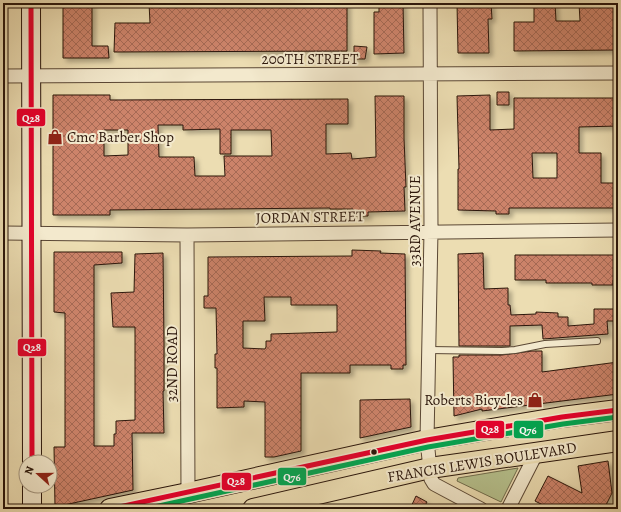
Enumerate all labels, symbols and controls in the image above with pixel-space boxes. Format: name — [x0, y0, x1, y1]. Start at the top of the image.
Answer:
street label: 200TH STREET — [262, 49, 359, 69]
line badge: Q28 — [16, 108, 46, 127]
text: Q28 — [22, 111, 40, 126]
place label: Cmc Barber Shop — [67, 127, 174, 147]
shop icon: Cmc Barber Shop — [46, 128, 64, 146]
street label: 33RD AVENUE — [405, 175, 425, 267]
street label: JORDAN STREET — [256, 206, 365, 228]
street label: 32ND ROAD — [162, 326, 182, 402]
line badge: Q28 — [17, 338, 47, 357]
text: Q28 — [23, 340, 41, 355]
place label: Roberts Bicycles — [424, 390, 523, 410]
shop icon: Roberts Bicycles — [526, 391, 544, 409]
line badge: Q28 — [475, 420, 505, 439]
line badge: Q76 — [513, 420, 544, 439]
text: Q28 — [481, 422, 499, 437]
text: Q76 — [519, 423, 537, 438]
street label: FRANCIS LEWIS BOULEVARD — [386, 437, 578, 487]
unlabelled marker — [369, 447, 379, 457]
north arrow — [18, 454, 58, 494]
text: N — [21, 464, 38, 477]
line badge: Q76 — [277, 467, 307, 486]
text: Q76 — [283, 470, 301, 485]
line badge: Q28 — [221, 472, 252, 491]
text: Q28 — [227, 474, 245, 489]

